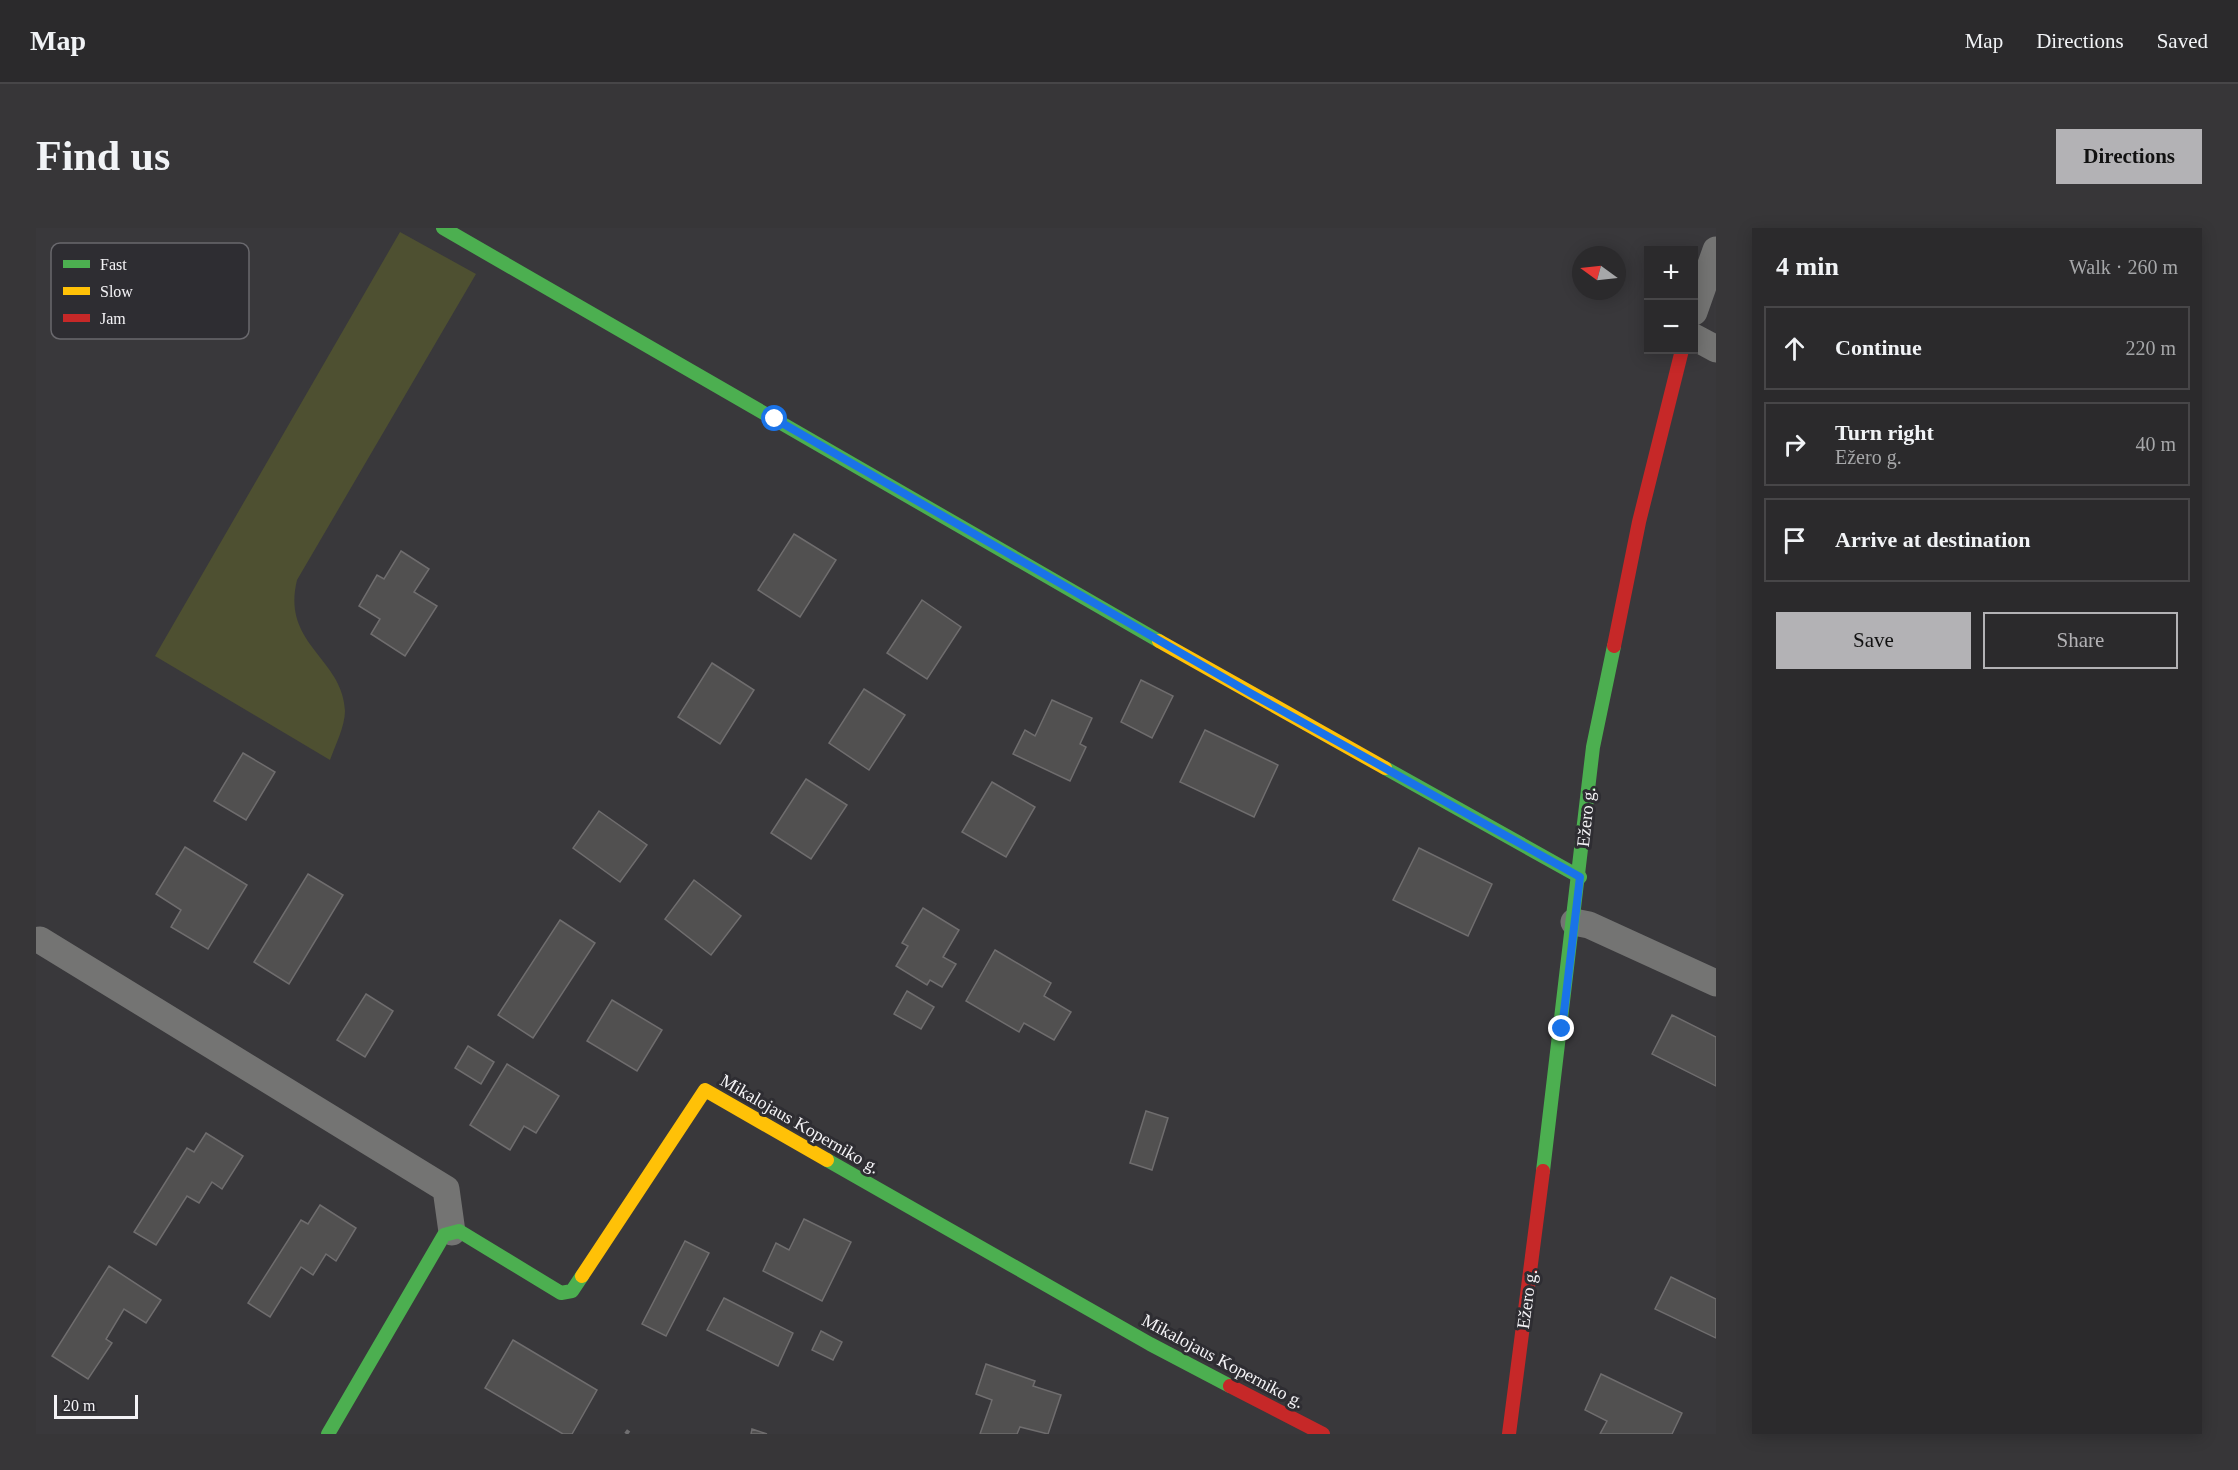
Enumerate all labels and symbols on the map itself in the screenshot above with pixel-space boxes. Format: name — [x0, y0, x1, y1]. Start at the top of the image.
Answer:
legend — [51, 243, 249, 339]
north arrow — [1572, 246, 1626, 300]
text: Fast — [100, 256, 127, 273]
text: Slow — [100, 283, 133, 300]
text: Jam — [100, 310, 126, 327]
route start — [761, 405, 787, 431]
street label: Ežero g. — [1573, 786, 1599, 848]
route end — [1548, 1015, 1574, 1041]
street label: Mikalojaus Koperniko g. — [717, 1070, 883, 1178]
street label: Ežero g. — [1513, 1268, 1541, 1330]
street label: Mikalojaus Koperniko g. — [1139, 1310, 1307, 1412]
scale bar — [54, 1392, 138, 1420]

